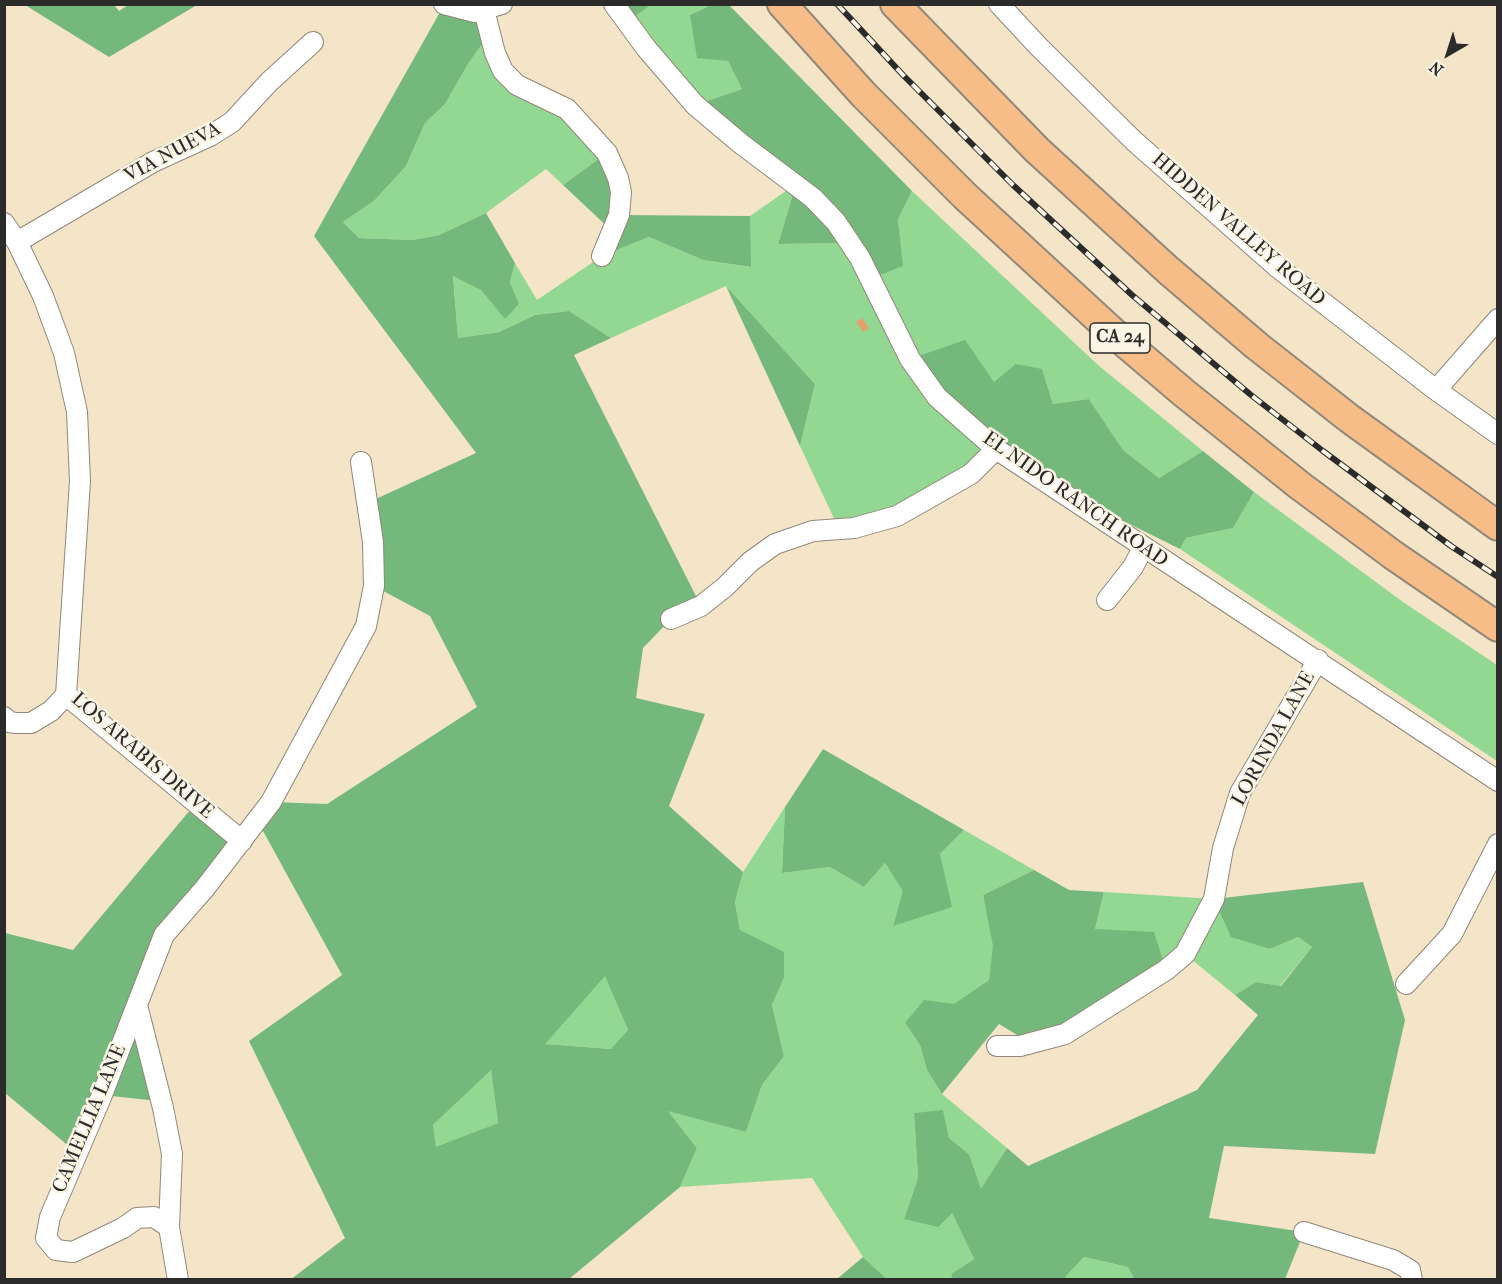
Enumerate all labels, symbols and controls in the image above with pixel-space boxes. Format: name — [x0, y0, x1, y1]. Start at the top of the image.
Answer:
north arrow — [1418, 24, 1478, 84]
text: N — [1426, 57, 1447, 80]
street label: VIA NUEVA — [121, 118, 225, 188]
street label: HIDDEN VALLEY ROAD — [1146, 148, 1330, 312]
road number: CA 24 — [1090, 323, 1150, 353]
street label: EL NIDO RANCH ROAD — [978, 427, 1172, 573]
street label: LORINDA LANE — [1227, 668, 1321, 810]
street label: LOS ARABIS DRIVE — [66, 688, 218, 824]
street label: CAMELLIA LANE — [48, 1041, 132, 1197]

